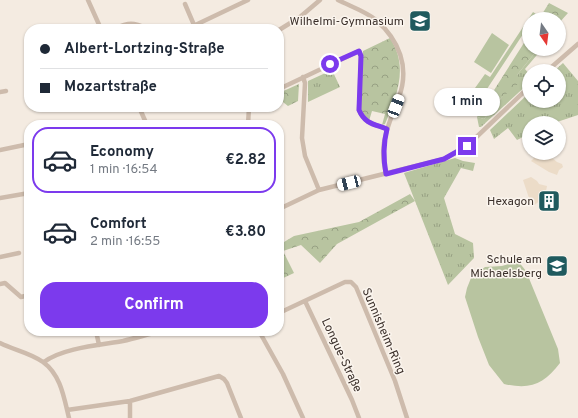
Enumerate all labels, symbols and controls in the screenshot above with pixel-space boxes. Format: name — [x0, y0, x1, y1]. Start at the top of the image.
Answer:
school or university icon: Wilhelmi-Gymnasium — [407, 8, 433, 34]
north arrow — [522, 12, 566, 56]
map controls — [522, 12, 566, 160]
place label: Wilhelmi-Gymnasium — [290, 14, 404, 30]
text: Albert-Lortzing-Straße — [64, 40, 225, 59]
route start — [321, 55, 339, 73]
button: locate — [522, 64, 566, 108]
text: Mozartstraße — [64, 78, 157, 97]
callout: 1 min — [434, 88, 500, 116]
car — [386, 93, 406, 119]
text: 1 min — [451, 94, 483, 110]
button: layers — [522, 116, 566, 160]
route end — [458, 137, 476, 155]
icon: car — [42, 142, 78, 178]
text: Economy — [90, 143, 154, 162]
text: €2.82 — [225, 151, 266, 170]
text: 1 min · 16:54 — [90, 162, 158, 178]
car — [336, 174, 362, 192]
building icon: Hexagon — [536, 188, 562, 214]
place label: Hexagon — [487, 194, 534, 210]
icon: car — [42, 214, 78, 250]
text: Comfort — [90, 215, 147, 234]
text: €3.80 — [225, 223, 266, 242]
text: 2 min · 16:55 — [90, 234, 160, 250]
place label: Schule am Michaelsberg — [470, 252, 542, 282]
school or university icon: Schule am Michaelsberg — [544, 253, 570, 279]
button: Confirm — [40, 282, 268, 328]
street label: Sunnisheim-Ring — [358, 286, 408, 377]
street label: Longue-Straße — [317, 316, 365, 395]

